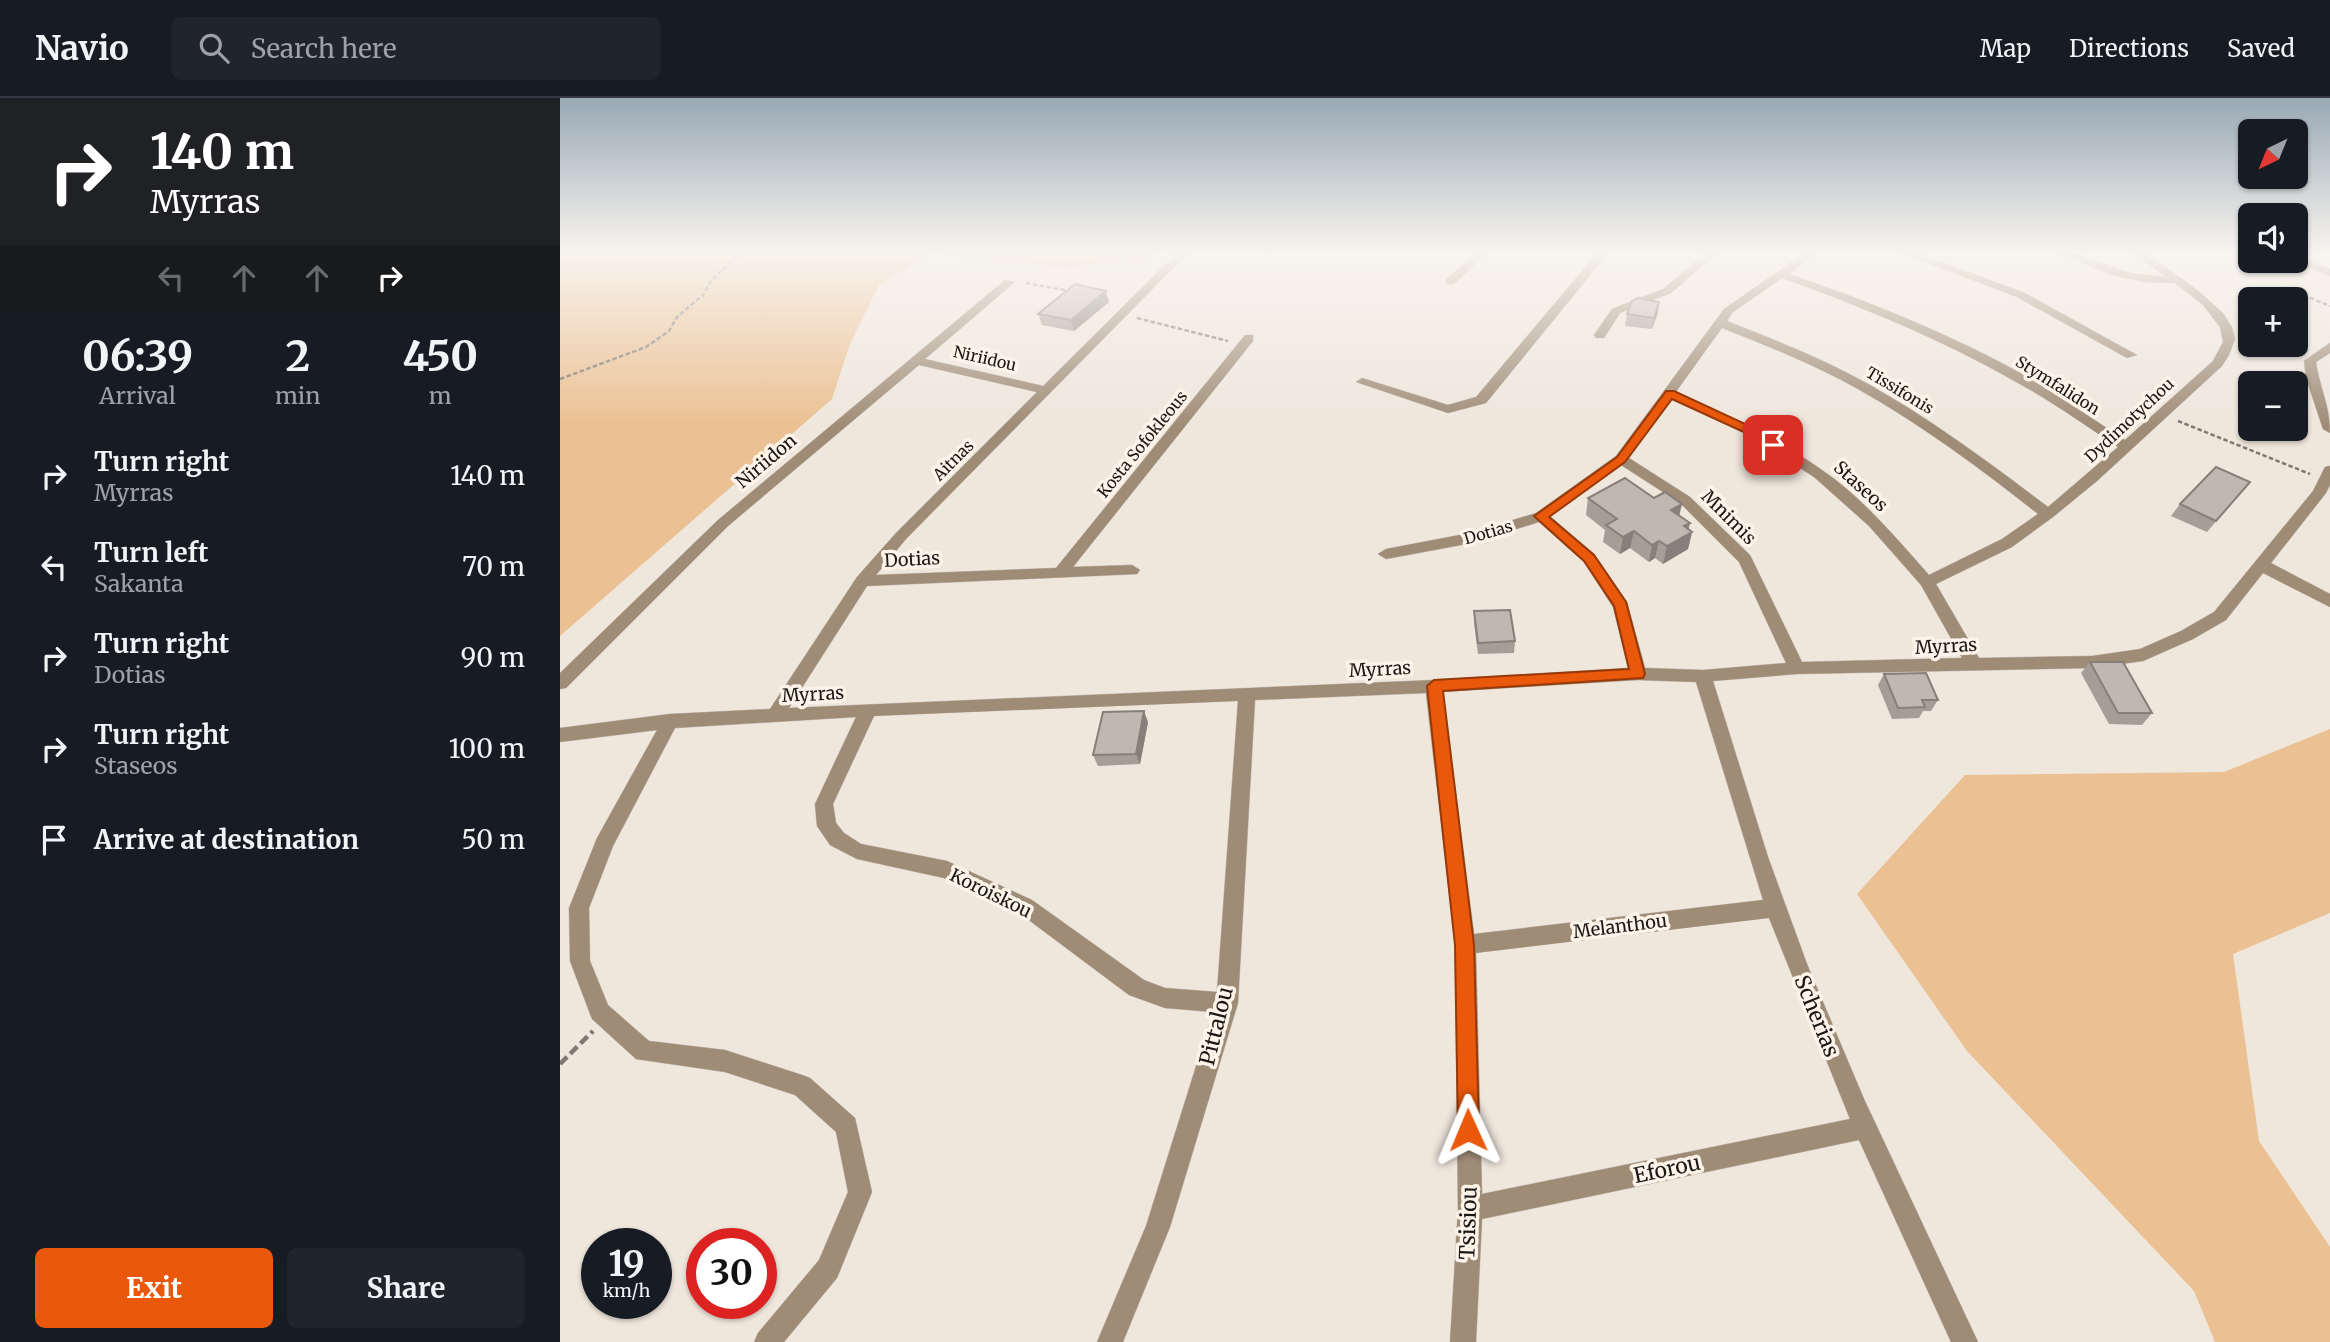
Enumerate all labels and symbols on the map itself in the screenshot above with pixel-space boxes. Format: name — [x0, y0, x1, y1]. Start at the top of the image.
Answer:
north arrow — [2238, 119, 2308, 189]
street label: Niriidou — [952, 341, 1018, 375]
street label: Stymfalidon — [2012, 351, 2104, 419]
street label: Tissifonis — [1862, 362, 1938, 418]
street label: Dydimotychou — [2080, 374, 2178, 466]
street label: Kosta Sofokleous — [1093, 386, 1191, 502]
pin — [1743, 415, 1803, 475]
street label: Niriidon — [731, 429, 801, 493]
street label: Aitnas — [928, 435, 978, 485]
street label: Staseos — [1829, 456, 1893, 517]
street label: Mnimis — [1697, 485, 1761, 549]
street label: Dotias — [1461, 515, 1515, 548]
street label: Dotias — [883, 546, 941, 572]
street label: Myrras — [1914, 633, 1978, 659]
street label: Myrras — [1348, 656, 1412, 682]
street label: Myrras — [781, 681, 845, 707]
street label: Koroiskou — [946, 863, 1036, 923]
street label: Melanthou — [1572, 909, 1668, 943]
street label: Scherias — [1788, 971, 1846, 1061]
street label: Pittalou — [1193, 984, 1239, 1068]
position arrow — [1431, 1093, 1505, 1167]
street label: Eforou — [1631, 1149, 1703, 1189]
street label: Tsisiou — [1453, 1186, 1483, 1260]
speed limit sign: 30 — [686, 1228, 777, 1319]

